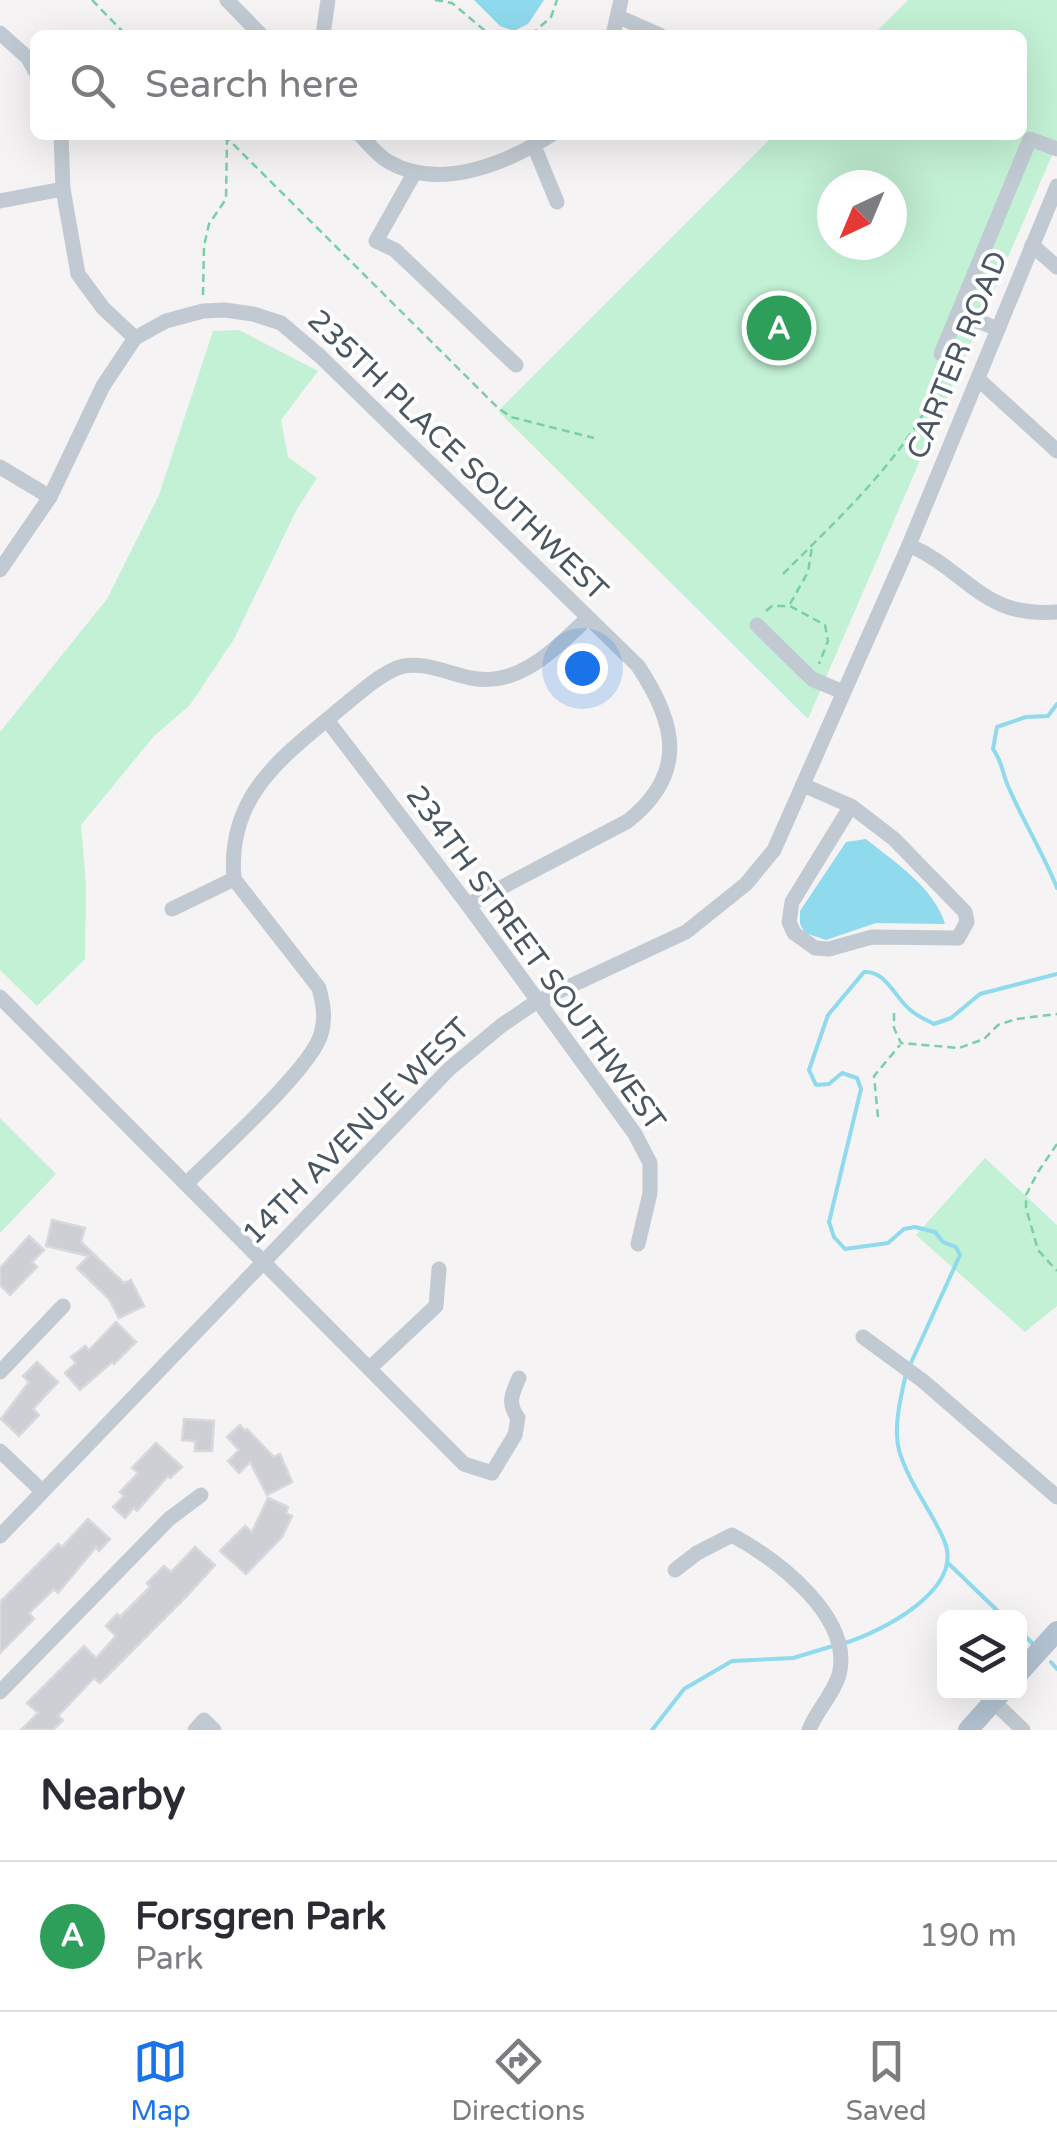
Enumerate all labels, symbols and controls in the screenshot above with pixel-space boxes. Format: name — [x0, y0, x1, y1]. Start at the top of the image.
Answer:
search box — [30, 30, 1027, 140]
icon: search — [65, 58, 120, 113]
text: Search here — [145, 62, 359, 108]
north arrow — [817, 170, 907, 260]
street label: CARTER ROAD — [899, 246, 1016, 465]
pin: A — [746, 290, 812, 366]
street label: 235TH PLACE SOUTHWEST — [300, 302, 616, 609]
your location — [557, 643, 608, 694]
street label: 234TH STREET SOUTHWEST — [398, 778, 673, 1138]
street label: 14TH AVENUE WEST — [235, 1010, 478, 1253]
map controls — [937, 1610, 1027, 1700]
button: layers — [937, 1610, 1027, 1700]
text: Nearby — [40, 1770, 185, 1821]
text: Forsgren Park — [135, 1894, 386, 1940]
text: A — [61, 1917, 84, 1955]
text: 190 m — [919, 1917, 1017, 1955]
text: Park — [135, 1940, 203, 1978]
tab: Map — [130, 2034, 191, 2128]
tab: Directions — [451, 2034, 585, 2128]
tab: Saved — [846, 2034, 927, 2128]

